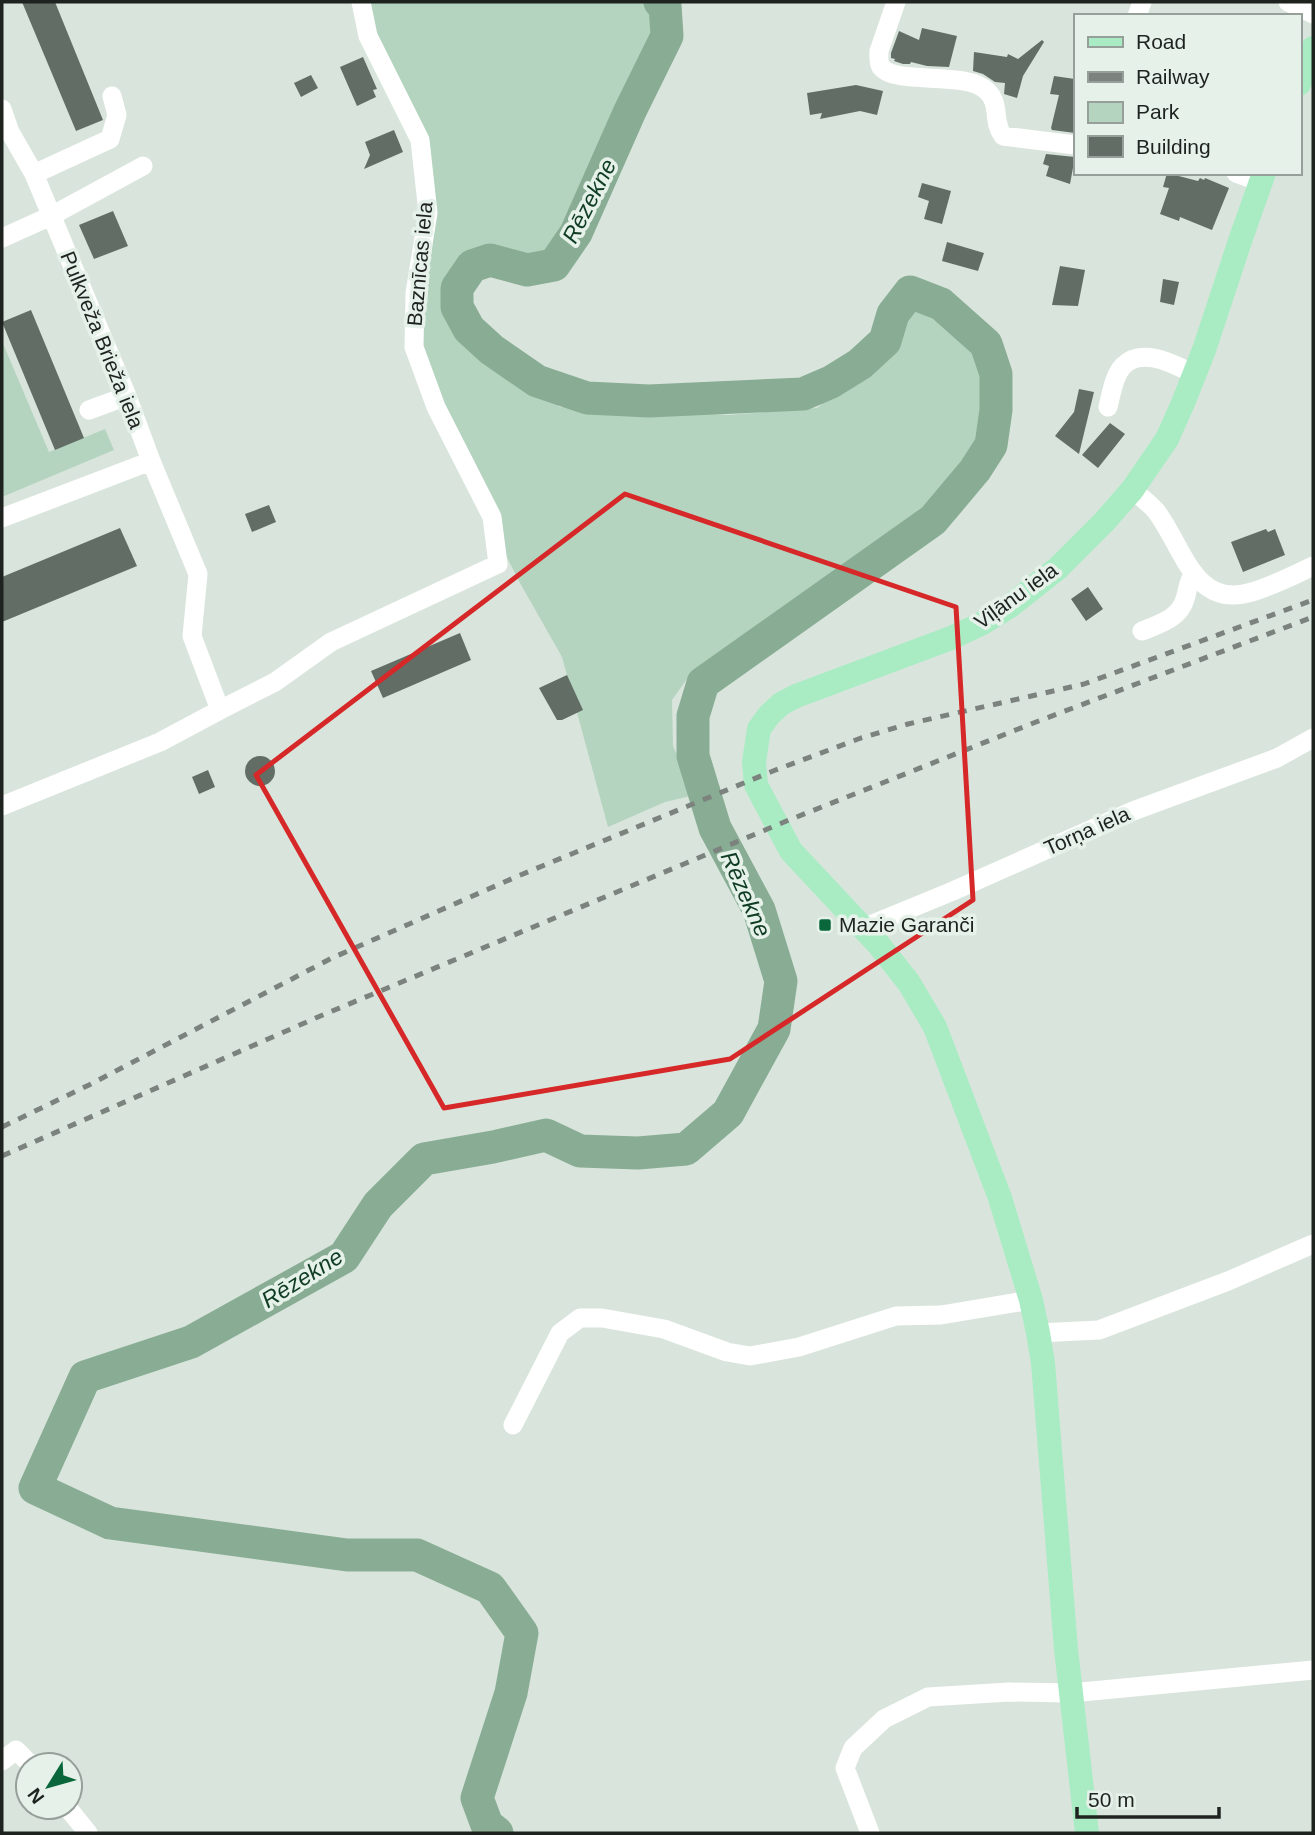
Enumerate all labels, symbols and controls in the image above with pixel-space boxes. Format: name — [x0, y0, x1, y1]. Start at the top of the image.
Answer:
legend — [1074, 14, 1301, 175]
text: Road — [1136, 30, 1186, 53]
text: Railway — [1136, 65, 1210, 88]
text: Park — [1136, 100, 1180, 123]
text: Building — [1136, 135, 1211, 158]
water label: Rēzekne — [557, 155, 621, 247]
street label: Baznīcas iela — [403, 200, 436, 327]
street label: Pulkveža Brieža iela — [56, 248, 149, 432]
street label: Viļānu iela — [970, 558, 1062, 633]
street label: Torņa iela — [1041, 801, 1133, 860]
water label: Rēzekne — [716, 847, 776, 941]
place label: Mazie Garanči — [839, 913, 974, 936]
marker: Mazie Garanči — [817, 917, 833, 933]
water label: Rēzekne — [257, 1243, 347, 1313]
north arrow — [14, 1751, 84, 1821]
scale bar — [1077, 1776, 1219, 1820]
text: N — [23, 1784, 48, 1808]
text: 50 m — [1088, 1788, 1135, 1811]

